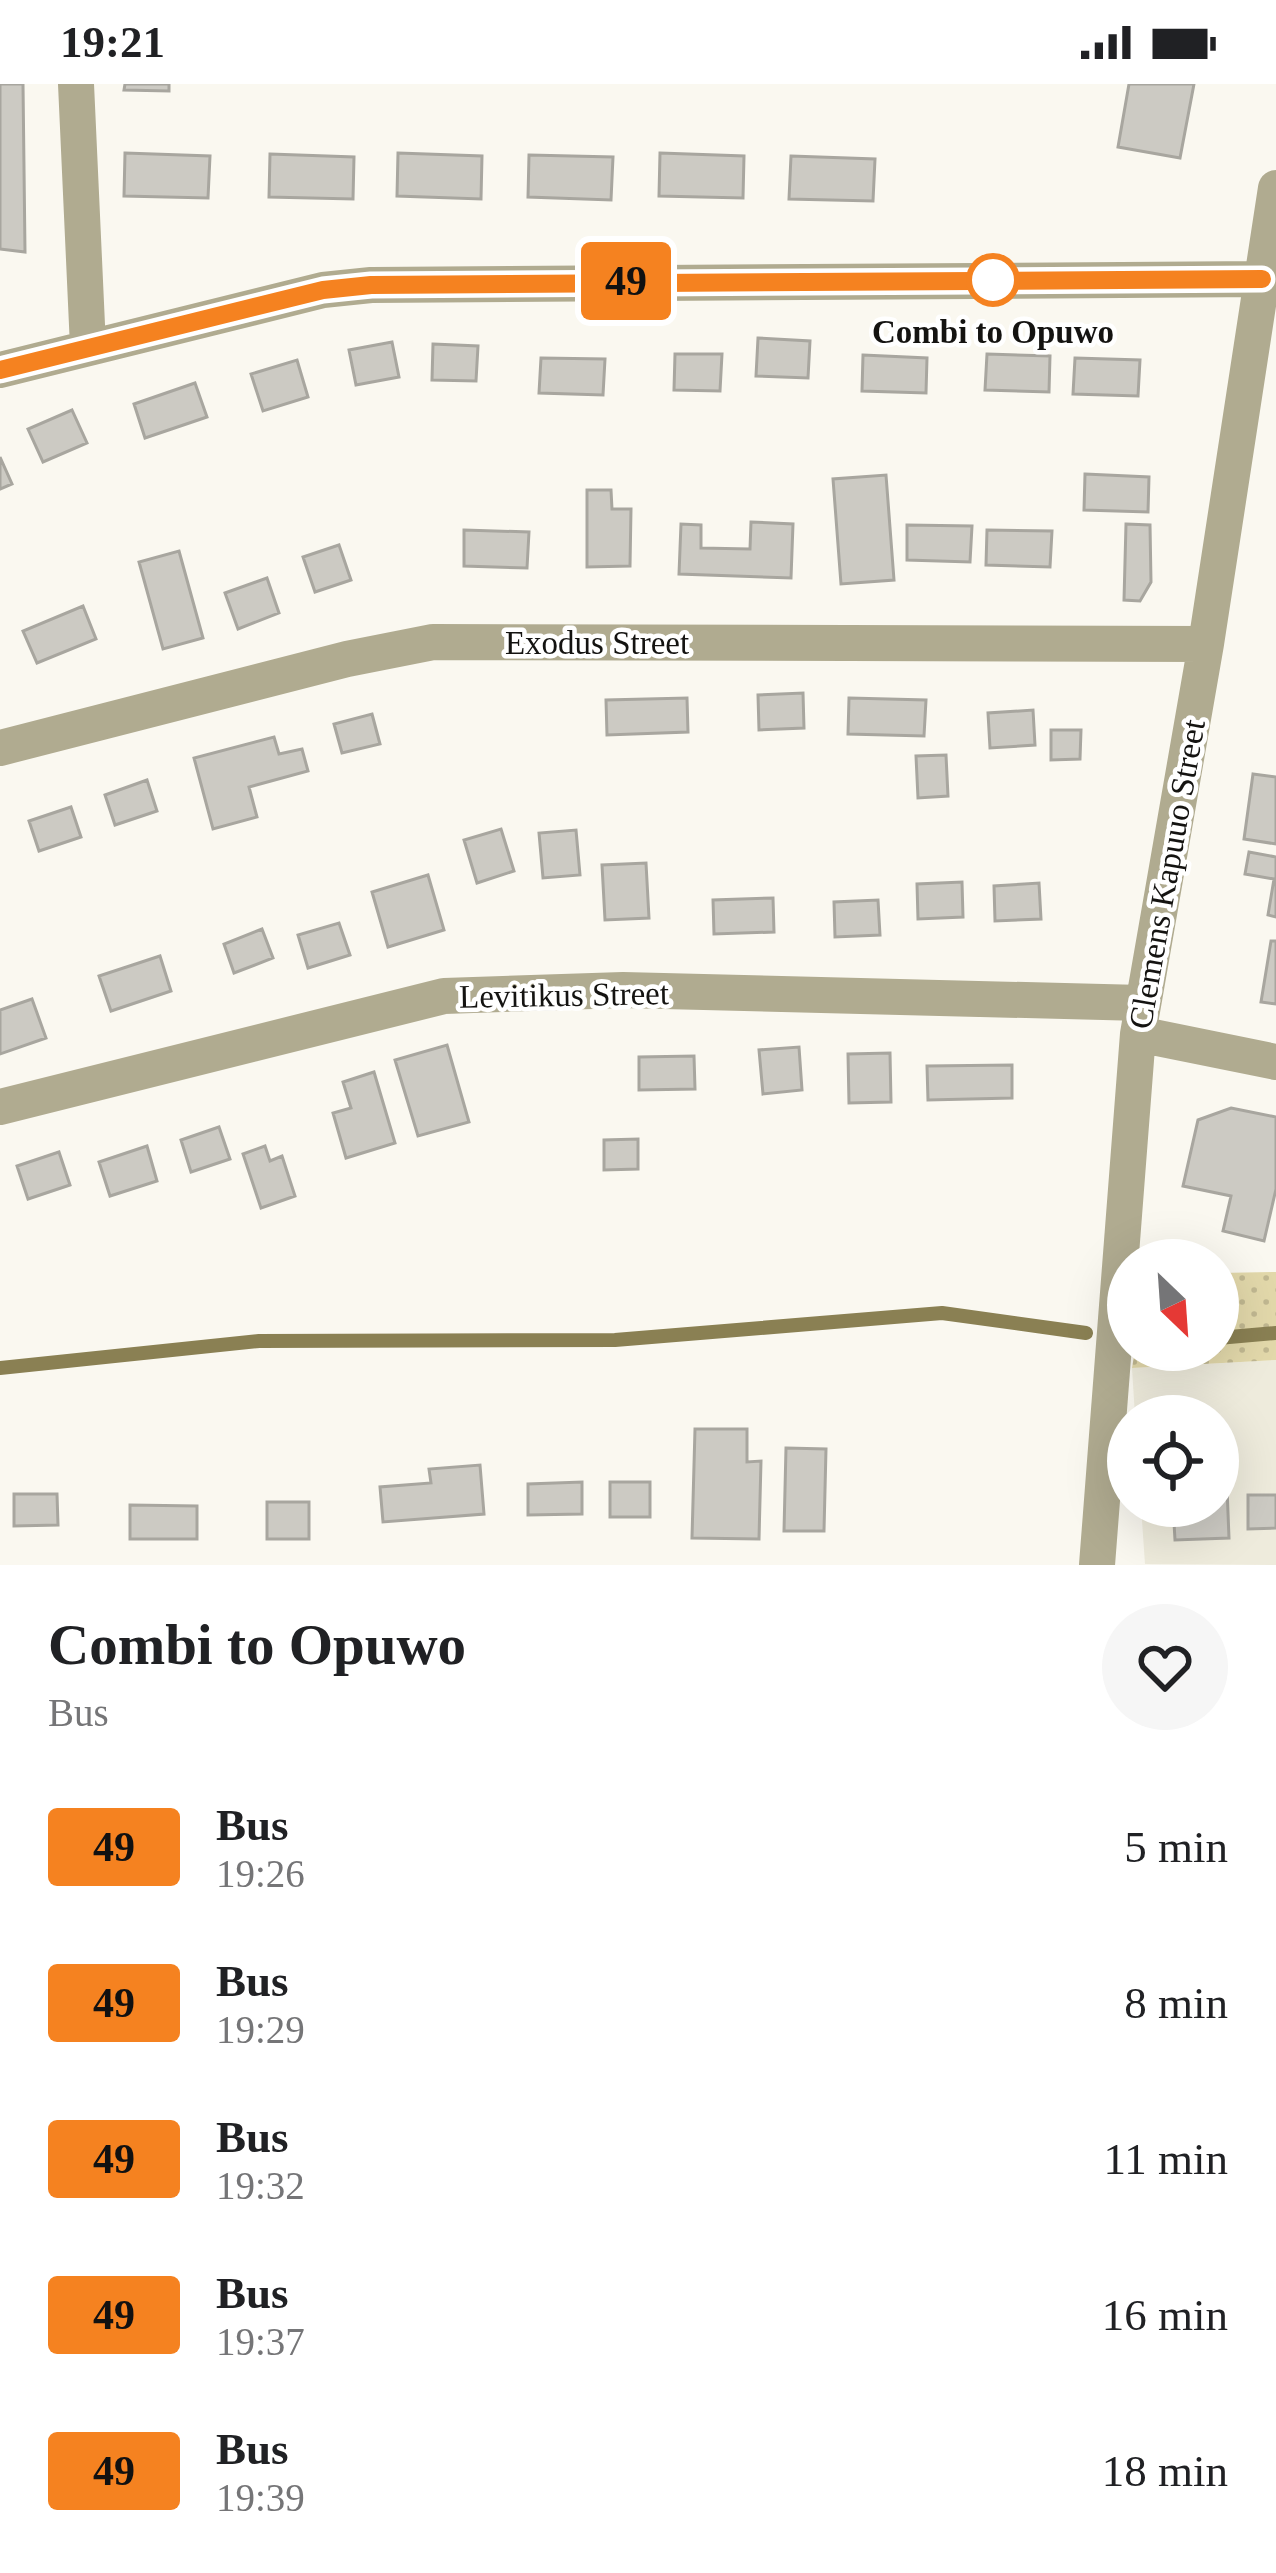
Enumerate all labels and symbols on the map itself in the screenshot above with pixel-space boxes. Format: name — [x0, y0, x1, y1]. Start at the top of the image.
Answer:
line badge: 49 — [572, 242, 680, 320]
marker: Combi to Opuwo — [968, 255, 1018, 305]
place label: Combi to Opuwo — [872, 314, 1114, 350]
street label: Exodus Street — [505, 625, 689, 661]
street label: Clemens Kapuuo Street — [1122, 717, 1212, 1032]
street label: Levitikus Street — [459, 975, 669, 1015]
north arrow — [1107, 1239, 1239, 1371]

